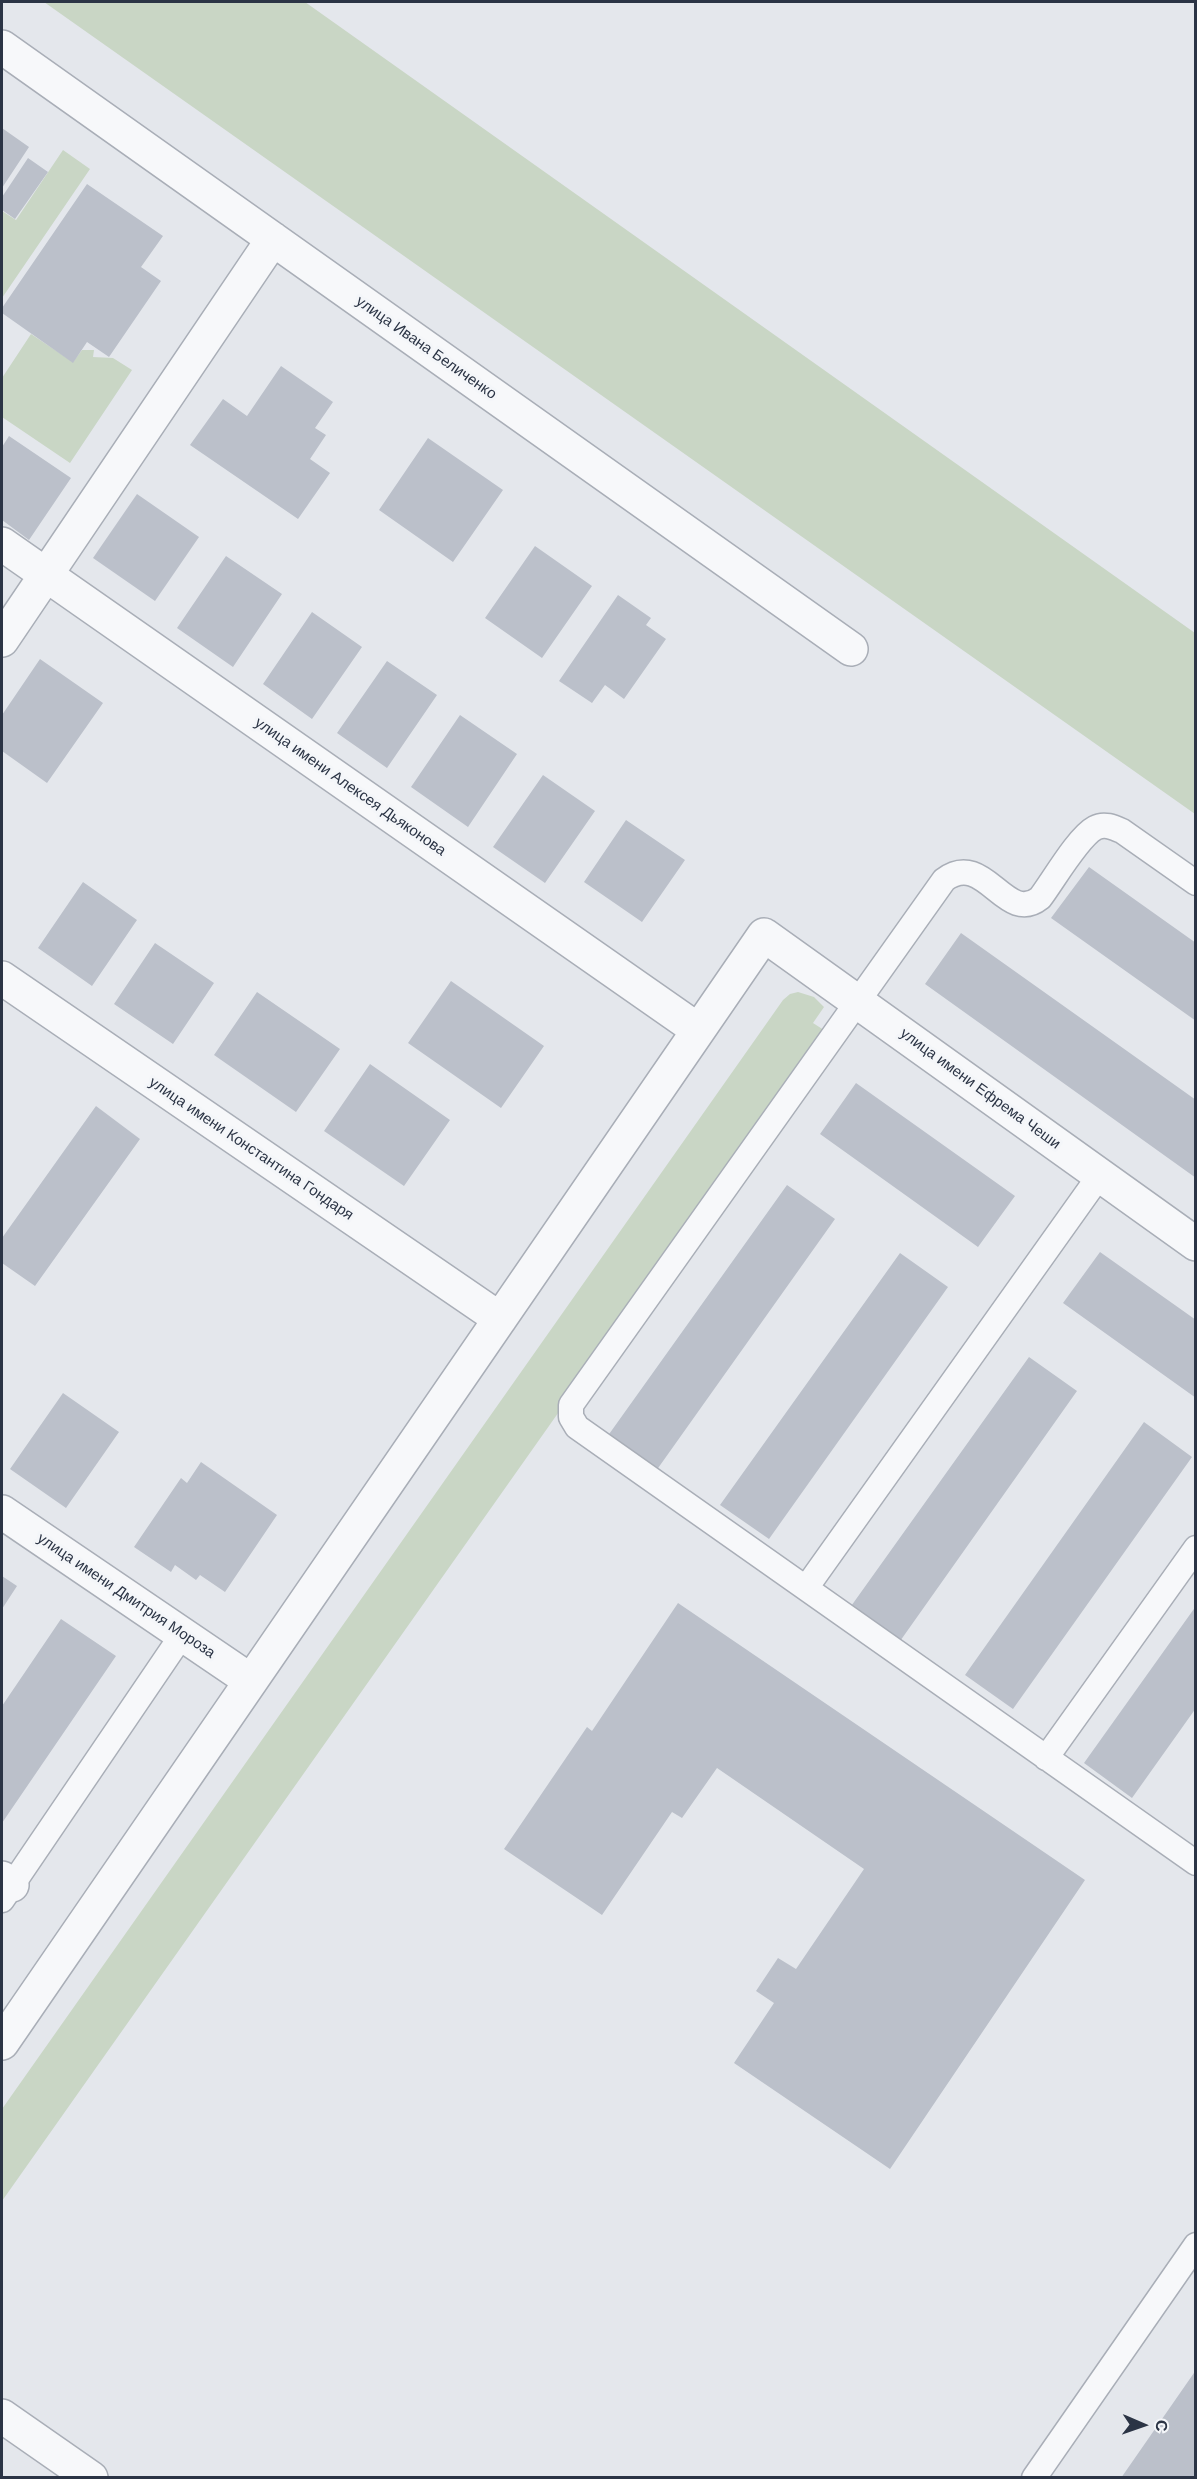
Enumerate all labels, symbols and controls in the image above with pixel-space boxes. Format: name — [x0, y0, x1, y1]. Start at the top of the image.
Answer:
street label: улица Ивана Беличенко — [352, 293, 500, 403]
street label: улица имени Алексея Дьяконова — [251, 714, 449, 860]
street label: улица имени Ефрема Чеши — [896, 1025, 1064, 1153]
street label: улица имени Константина Гондаря — [145, 1074, 357, 1224]
street label: улица имени Дмитрия Мороза — [34, 1530, 218, 1662]
north arrow — [1113, 2395, 1173, 2455]
text: С — [1153, 2420, 1170, 2432]

